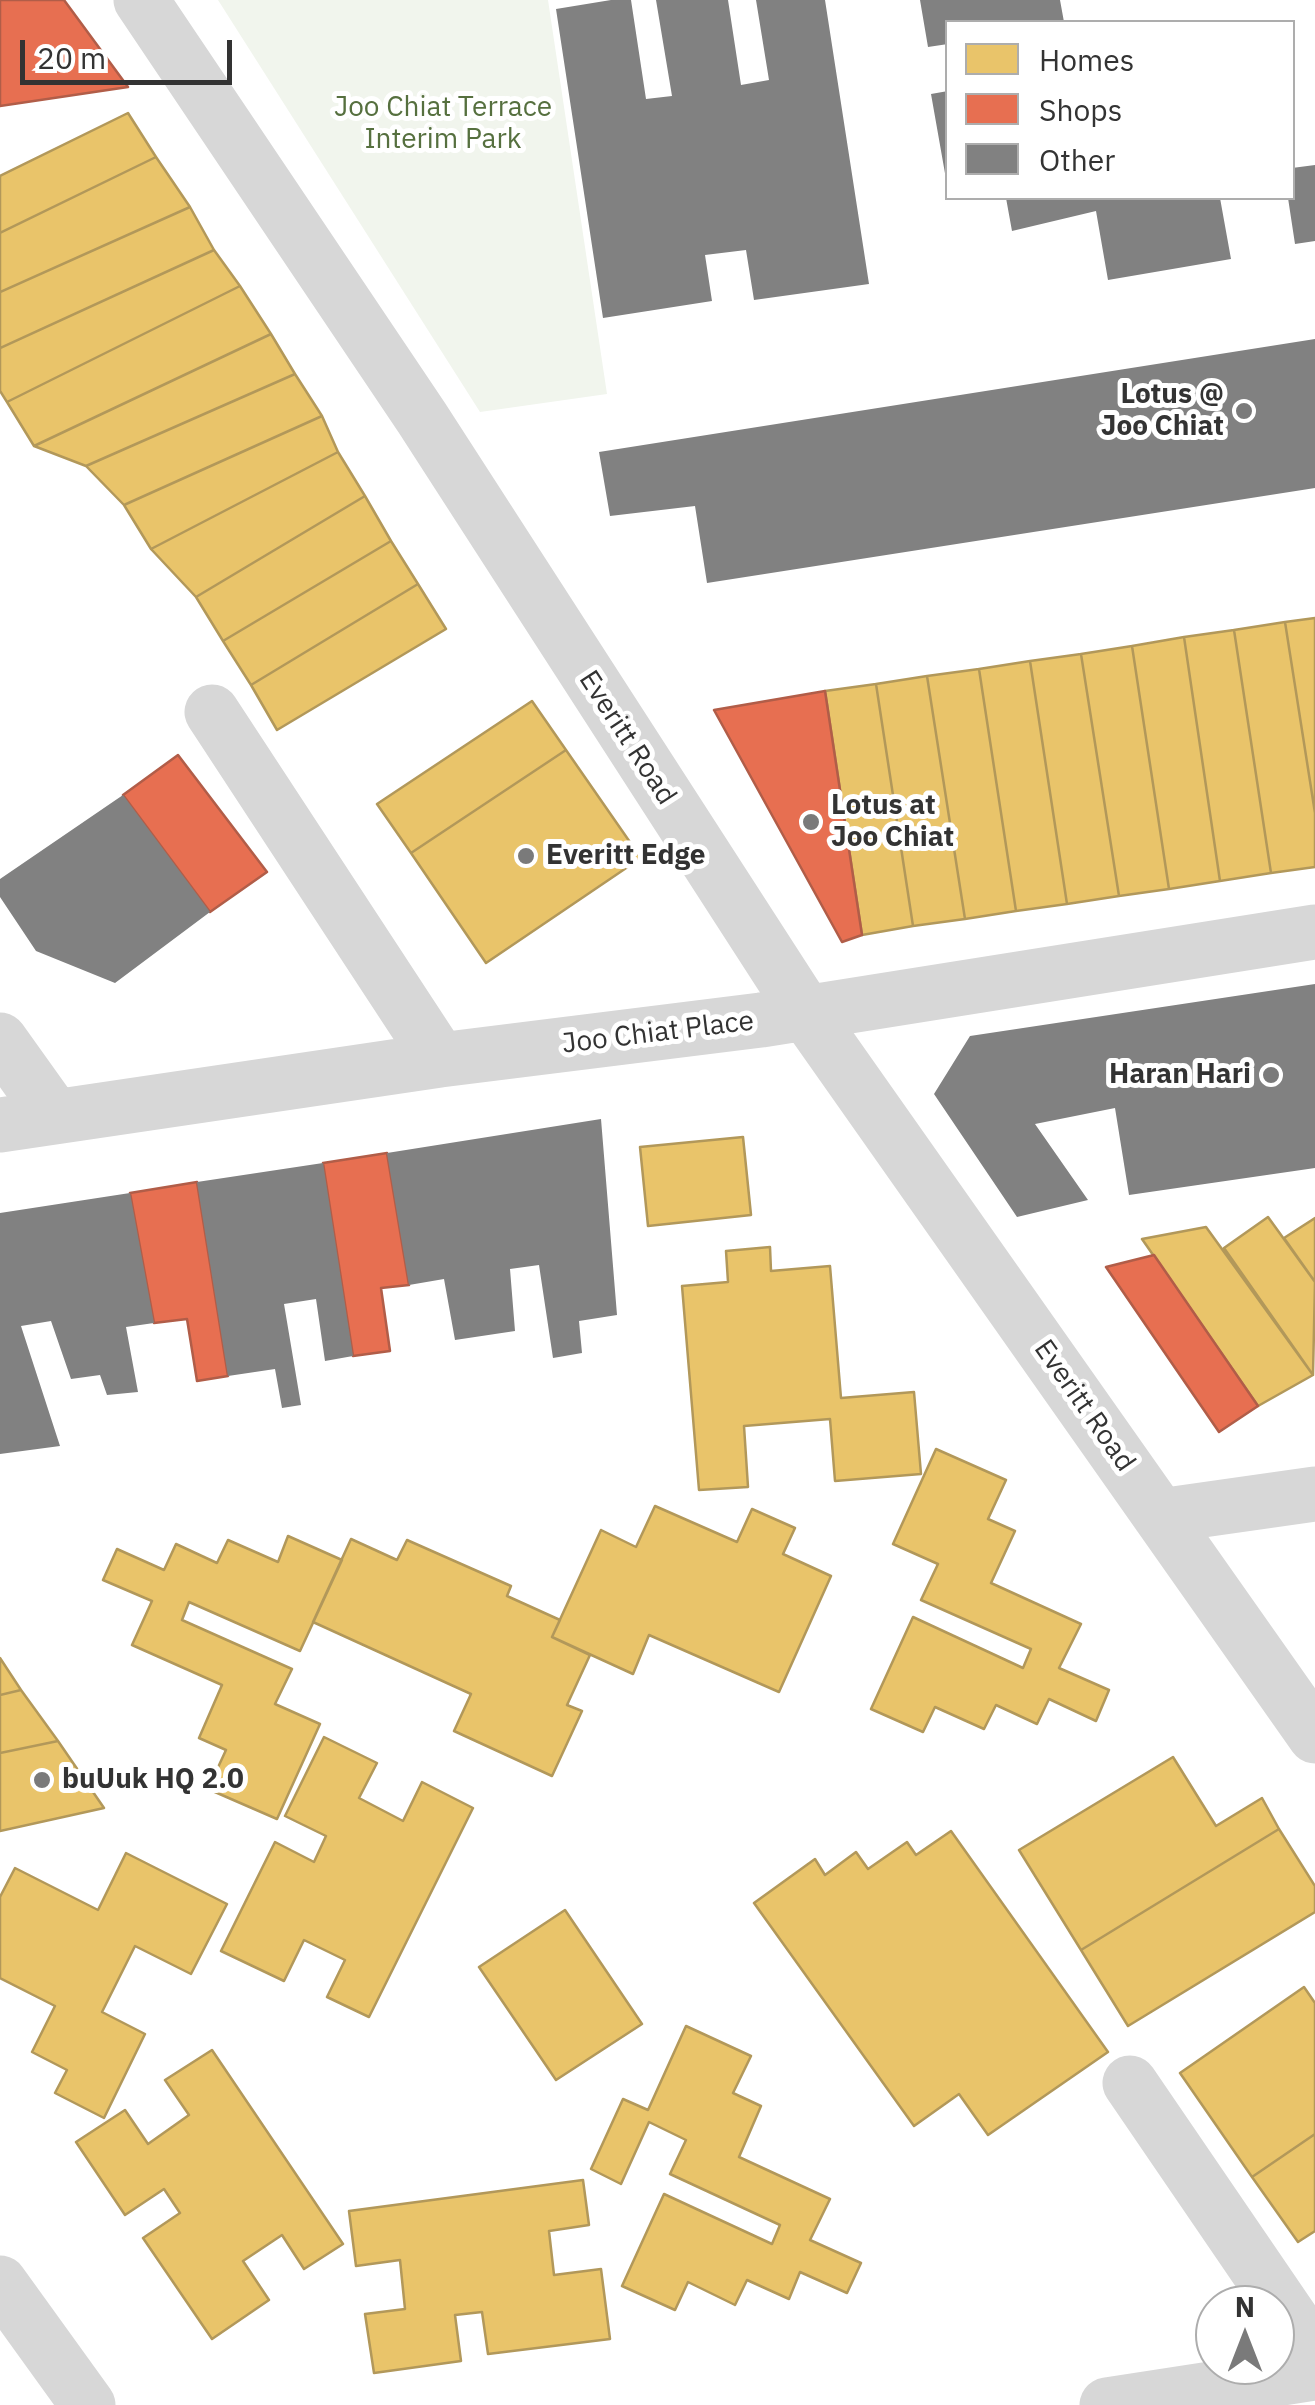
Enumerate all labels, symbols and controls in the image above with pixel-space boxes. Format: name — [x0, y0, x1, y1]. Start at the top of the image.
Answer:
scale bar — [25, 20, 238, 82]
legend — [945, 20, 1295, 200]
text: 20 m — [37, 38, 106, 77]
text: Homes — [1039, 40, 1134, 79]
text: Shops — [1039, 90, 1122, 129]
park label: Joo Chiat Terrace Interim Park — [334, 91, 552, 157]
text: Other — [1039, 140, 1115, 179]
place label: Lotus @ Joo Chiat — [1101, 378, 1224, 444]
marker: Lotus @ Joo Chiat — [1233, 400, 1255, 422]
street label: Everitt Road — [571, 665, 683, 811]
place label: Lotus at Joo Chiat — [831, 789, 954, 855]
marker: Lotus at Joo Chiat — [800, 811, 822, 833]
place label: Everitt Edge — [546, 839, 706, 873]
marker: Everitt Edge — [515, 845, 537, 867]
street label: Joo Chiat Place — [560, 1005, 756, 1061]
place label: Haran Hari — [1109, 1058, 1251, 1092]
marker: Haran Hari — [1260, 1064, 1282, 1086]
street label: Everitt Road — [1026, 1334, 1142, 1478]
place label: buUuk HQ 2.0 — [62, 1763, 244, 1797]
marker: buUuk HQ 2.0 — [31, 1769, 53, 1791]
north arrow — [1195, 2285, 1295, 2385]
text: N — [1235, 2288, 1255, 2325]

